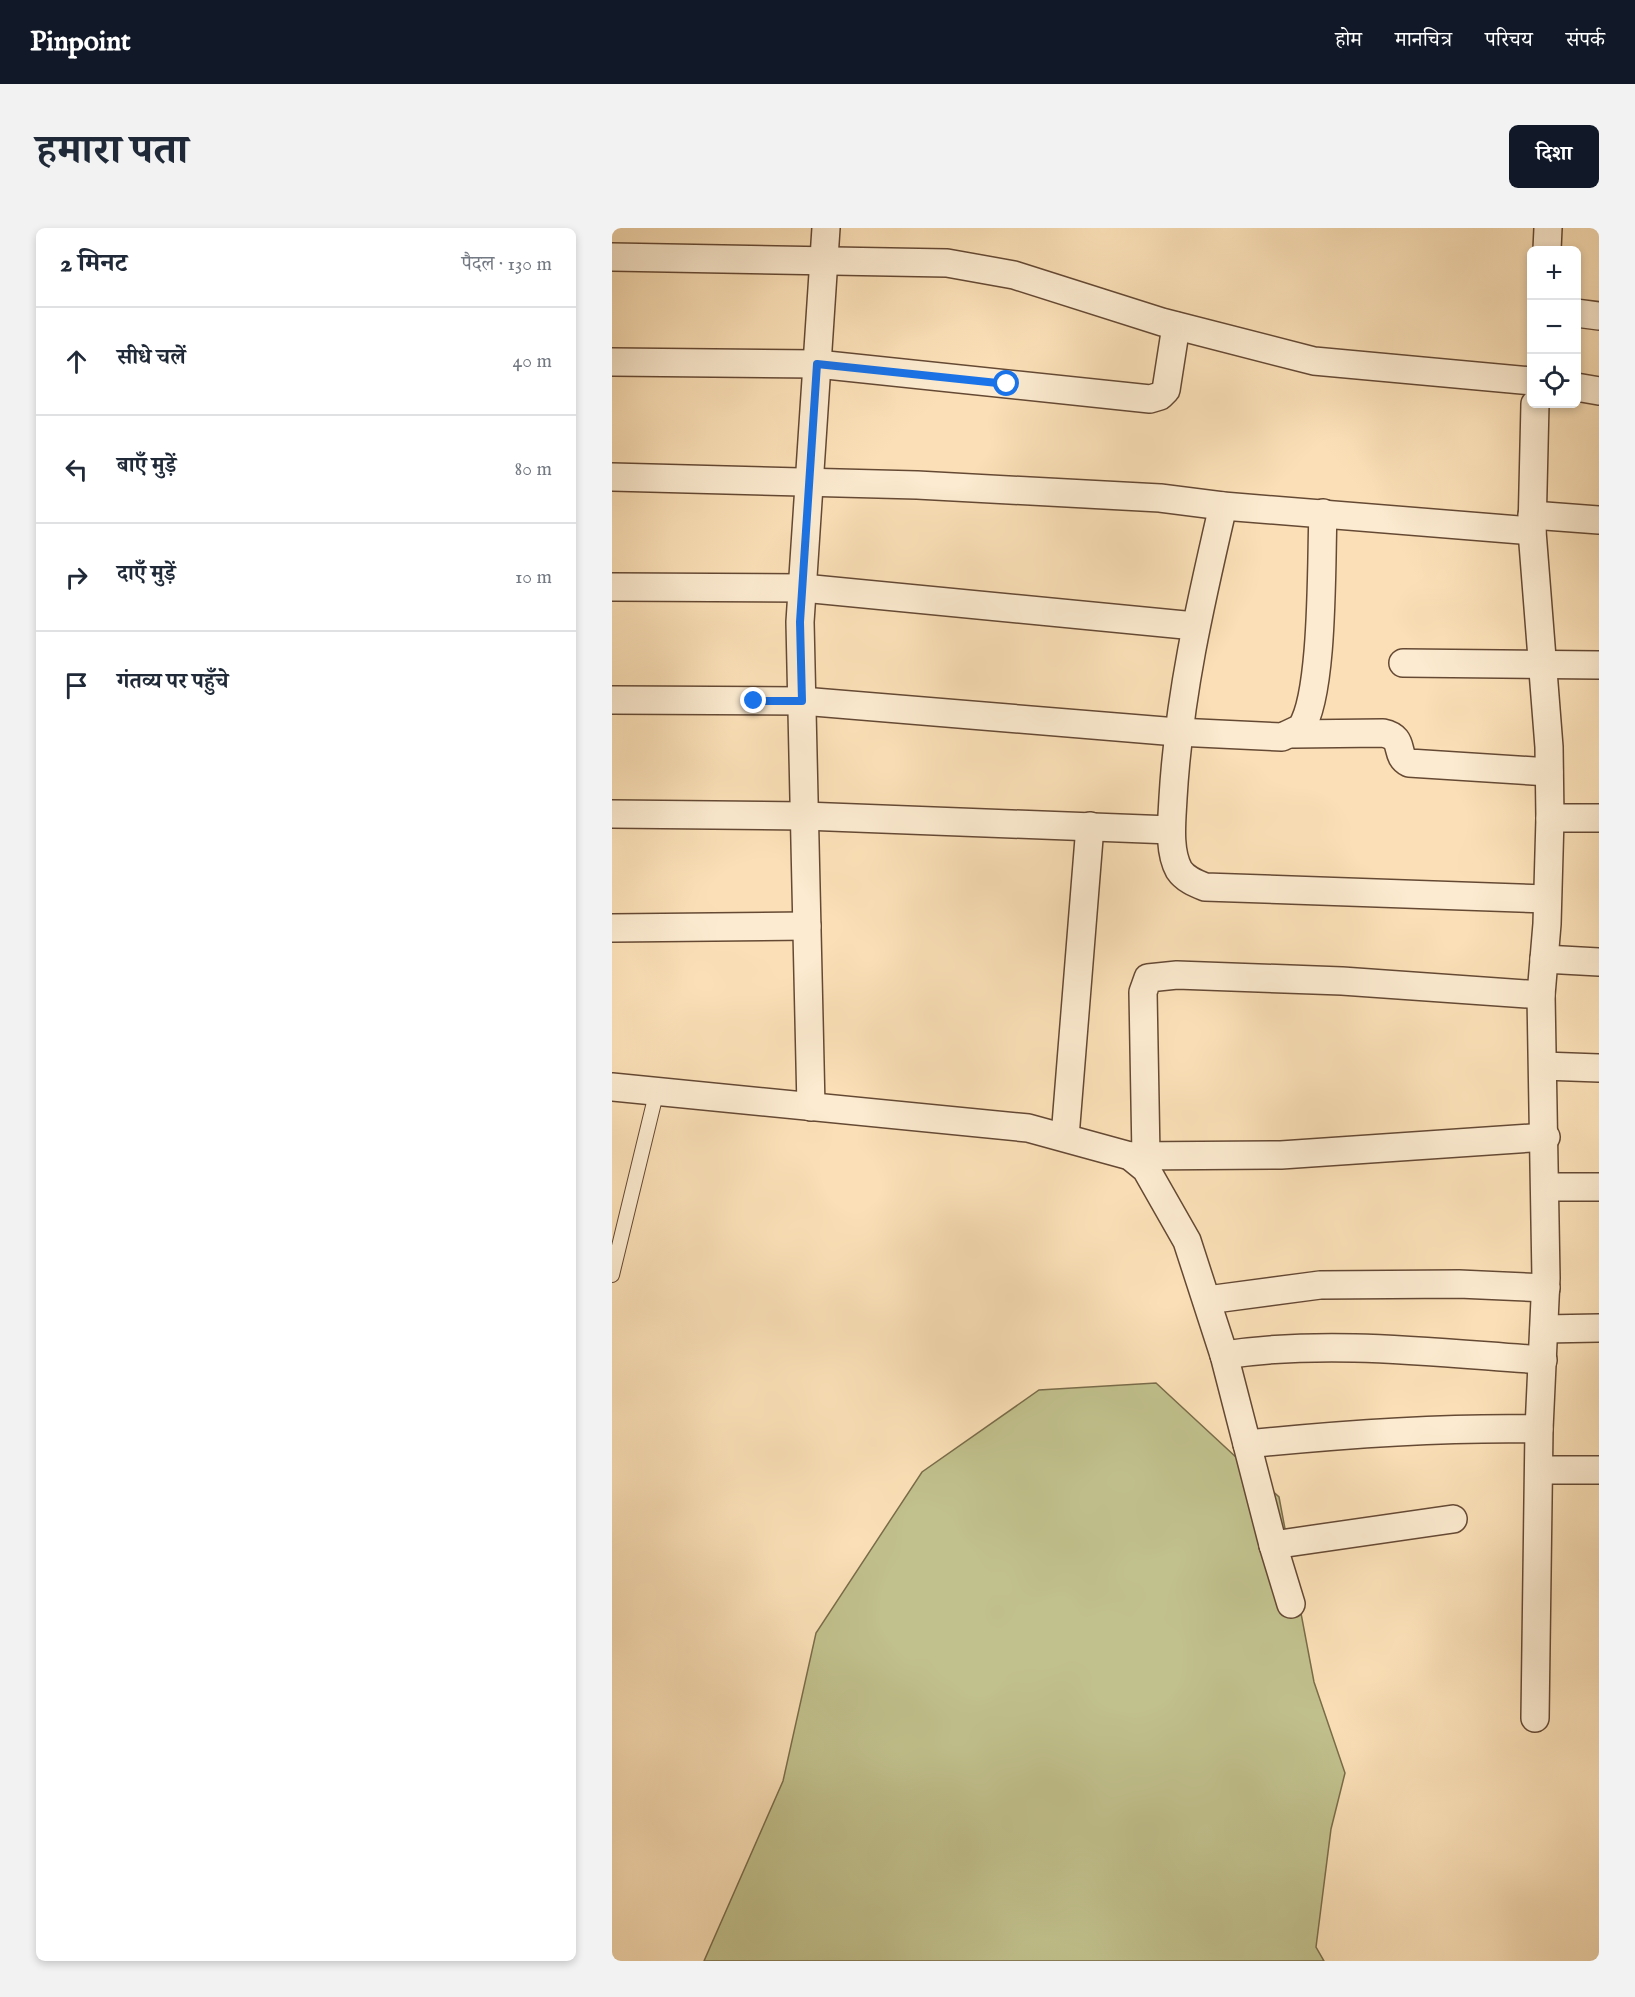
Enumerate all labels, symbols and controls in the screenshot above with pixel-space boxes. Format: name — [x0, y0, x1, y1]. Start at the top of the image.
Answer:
text: Pinpoint — [30, 25, 131, 60]
text: होम — [1335, 27, 1362, 54]
text: मानचित्र — [1395, 27, 1452, 54]
text: परिचय — [1485, 27, 1533, 54]
text: संपर्क — [1566, 27, 1605, 54]
text: हमारा पता — [36, 125, 188, 178]
button: दिशा — [1509, 125, 1599, 188]
map controls — [1527, 246, 1581, 408]
button: + — [1527, 246, 1581, 300]
text: 2 मिनट — [60, 247, 127, 280]
text: पैदल · 130 m — [462, 252, 552, 277]
button: − — [1527, 300, 1581, 354]
text: सीधे चलें — [117, 344, 186, 372]
icon: ahead — [60, 345, 93, 378]
text: 40 m — [513, 349, 552, 374]
button: locate — [1527, 354, 1581, 408]
route start — [993, 370, 1019, 396]
text: बाएँ मुड़ें — [117, 452, 176, 480]
icon: left — [60, 453, 93, 486]
text: 80 m — [515, 457, 552, 482]
text: दाएँ मुड़ें — [117, 560, 176, 588]
icon: right — [60, 561, 93, 594]
text: 10 m — [515, 565, 552, 590]
text: गंतव्य पर पहुँचे — [117, 668, 228, 696]
icon: arrive — [60, 669, 93, 702]
route end — [740, 687, 766, 713]

